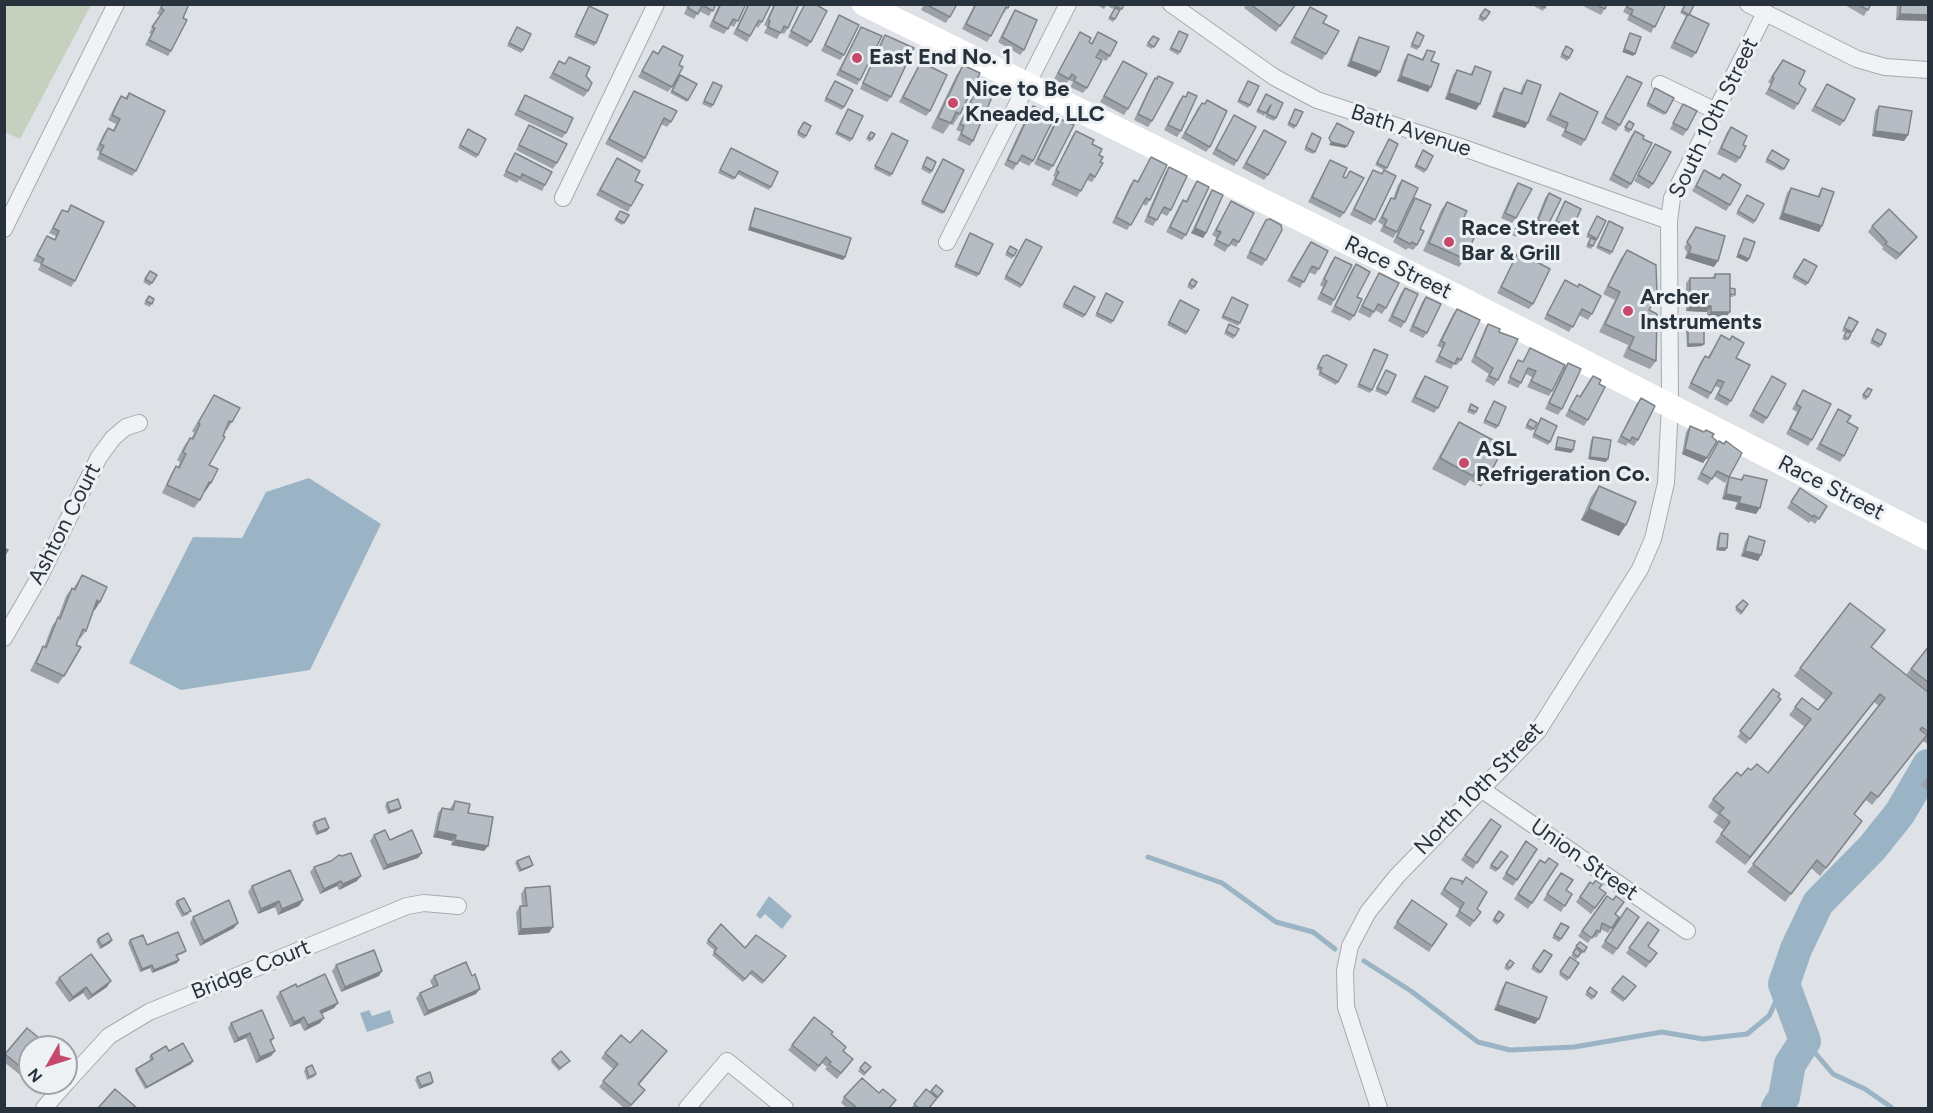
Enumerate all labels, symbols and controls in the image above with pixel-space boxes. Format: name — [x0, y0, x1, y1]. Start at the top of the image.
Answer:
street label: South 10th Street — [1664, 33, 1764, 203]
place label: East End No. 1 — [869, 45, 1012, 71]
marker: East End No. 1 — [850, 51, 864, 65]
place label: Nice to Be Kneaded, LLC — [965, 77, 1105, 128]
marker: Nice to Be Kneaded, LLC — [946, 96, 960, 110]
street label: Bath Avenue — [1347, 99, 1475, 163]
place label: Race Street Bar & Grill — [1461, 216, 1580, 268]
street label: Race Street — [1340, 231, 1456, 305]
marker: Race Street Bar & Grill — [1442, 235, 1456, 249]
place label: Archer Instruments — [1640, 285, 1762, 336]
marker: Archer Instruments — [1621, 304, 1635, 318]
place label: ASL Refrigeration Co. — [1476, 437, 1650, 488]
street label: Race Street — [1773, 450, 1889, 526]
marker: ASL Refrigeration Co. — [1457, 456, 1471, 470]
street label: Ashton Court — [23, 459, 107, 589]
street label: North 10th Street — [1409, 717, 1549, 861]
street label: Union Street — [1525, 813, 1643, 907]
street label: Bridge Court — [188, 934, 314, 1006]
north arrow — [18, 1035, 78, 1095]
text: N — [24, 1065, 46, 1086]

